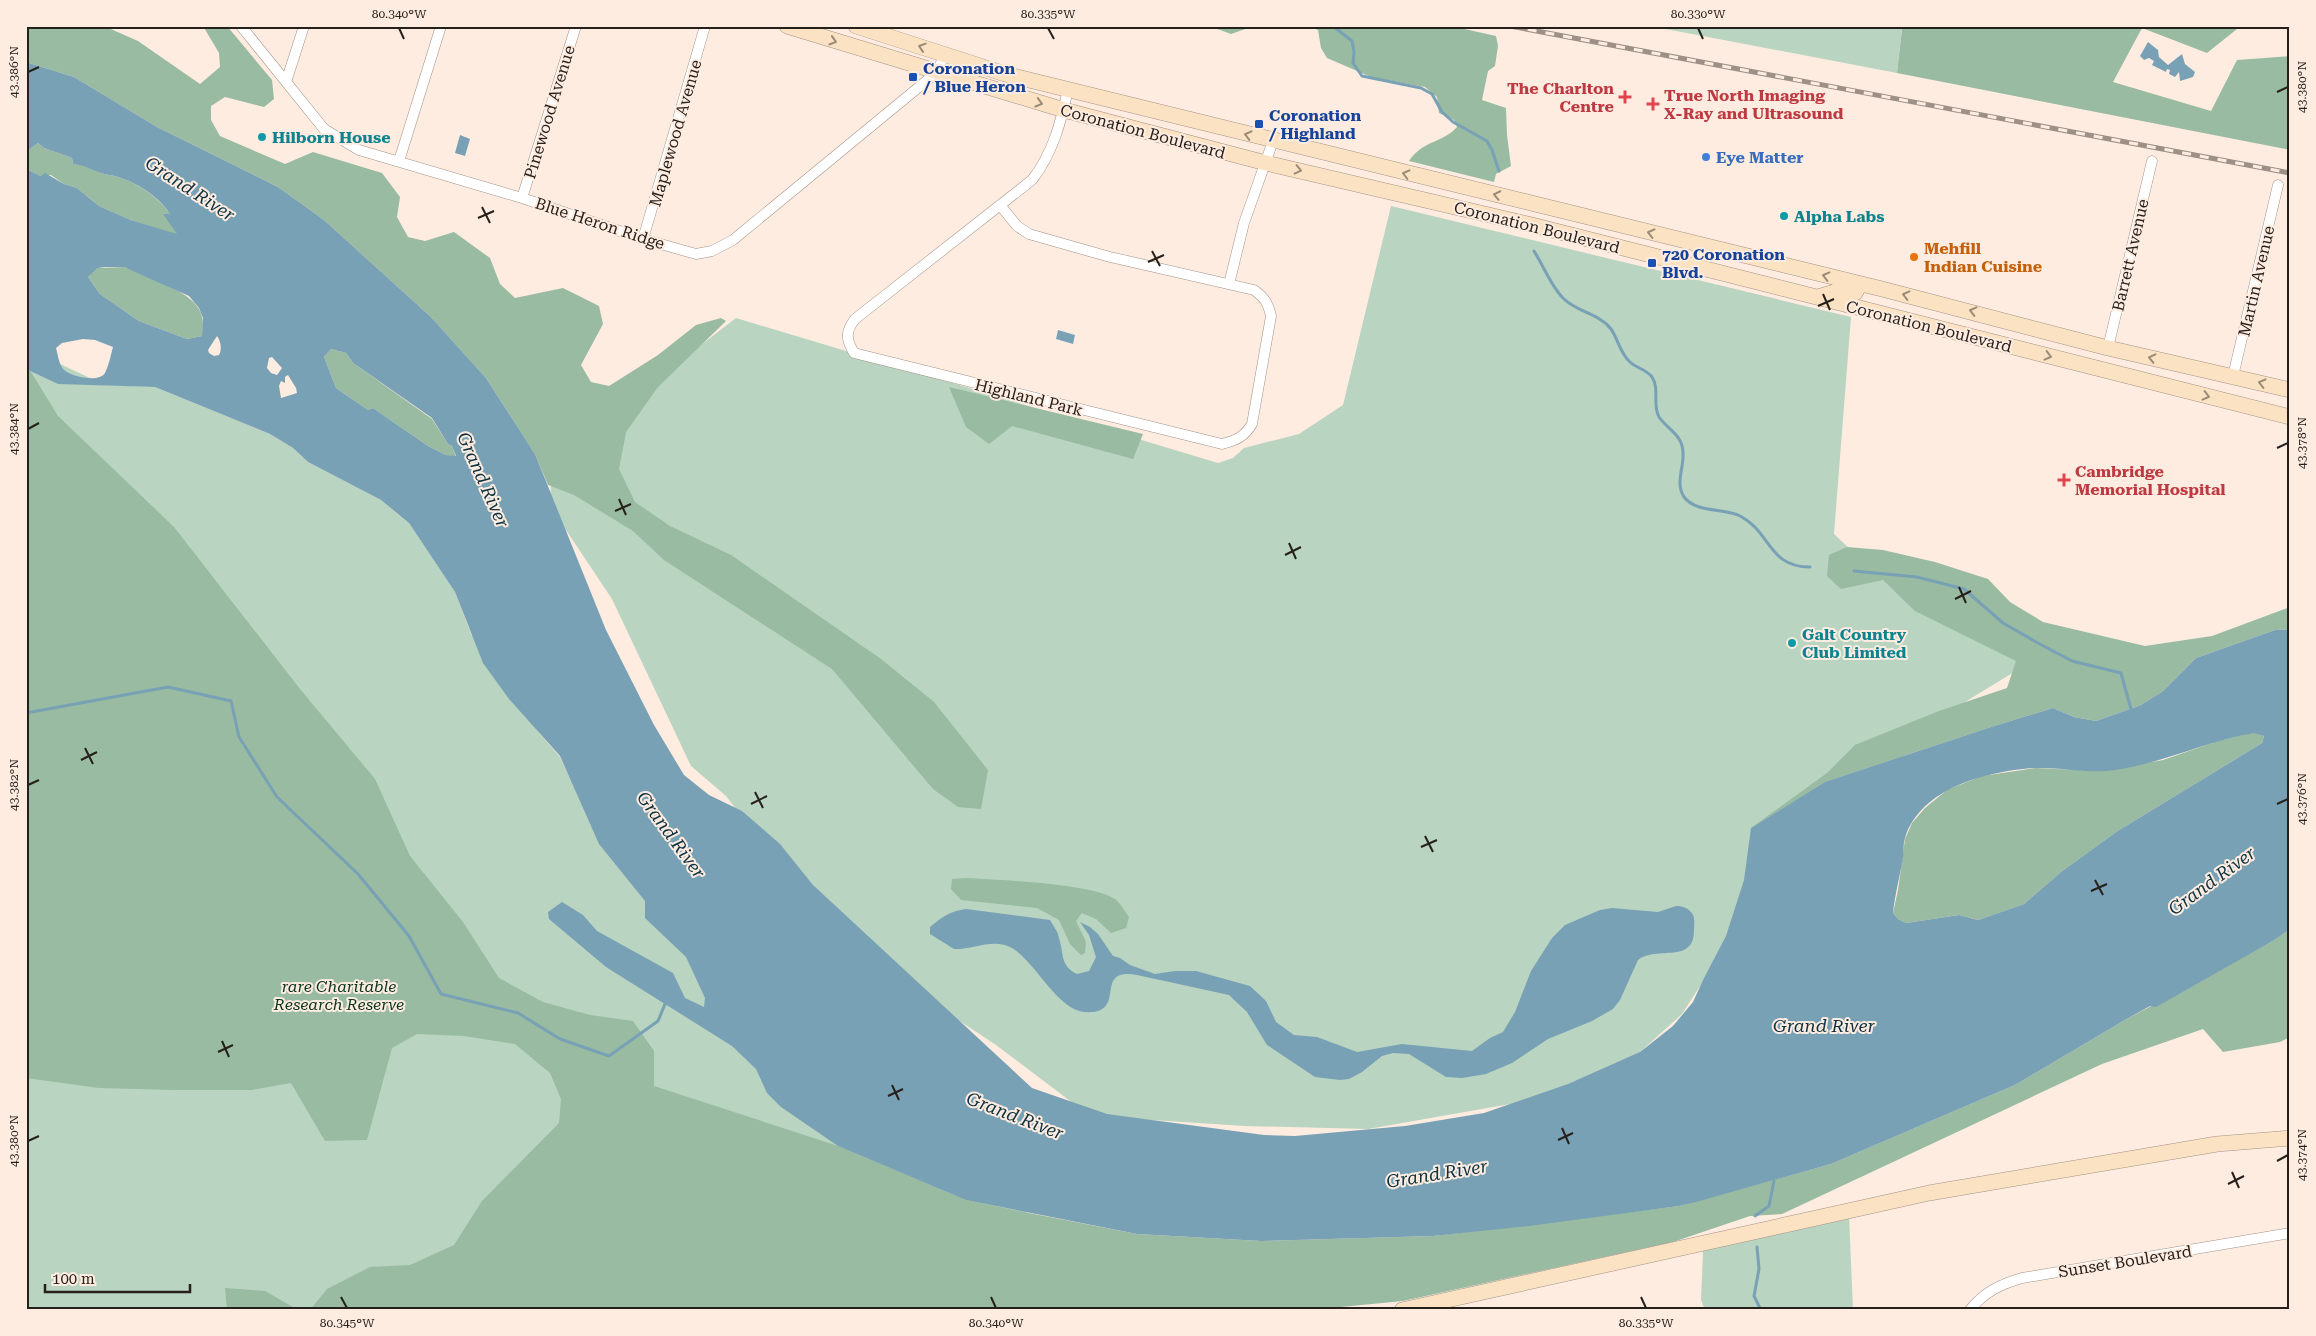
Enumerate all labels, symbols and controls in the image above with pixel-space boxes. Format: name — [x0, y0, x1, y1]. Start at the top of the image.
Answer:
text: 80.340°W — [372, 7, 427, 21]
text: 80.335°W — [1021, 7, 1076, 21]
text: 80.330°W — [1671, 7, 1726, 21]
one-way arrow — [829, 35, 837, 45]
street label: Pinewood Avenue — [520, 43, 579, 181]
one-way arrow — [919, 43, 927, 53]
text: 43.386°N — [7, 46, 21, 98]
street label: Maplewood Avenue — [645, 57, 706, 209]
place label: Coronation / Blue Heron — [922, 59, 1026, 96]
text: 43.380°N — [2295, 61, 2309, 113]
marker: Coronation / Blue Heron — [907, 71, 919, 83]
place label: The Charlton Centre — [1507, 79, 1614, 116]
place label: True North Imaging X-Ray and Ultrasound — [1664, 86, 1844, 123]
marker: The Charlton Centre — [1618, 90, 1632, 104]
one-way arrow — [1035, 97, 1043, 107]
marker: True North Imaging X-Ray and Ultrasound — [1646, 97, 1660, 111]
street label: Coronation Boulevard — [1058, 100, 1228, 163]
place label: Coronation / Highland — [1268, 106, 1361, 143]
marker: Coronation / Highland — [1253, 118, 1265, 130]
place label: Hilborn House — [272, 128, 391, 147]
one-way arrow — [1244, 130, 1253, 141]
marker: Hilborn House — [256, 131, 268, 143]
place label: Eye Matter — [1716, 148, 1804, 167]
marker: Eye Matter — [1700, 151, 1712, 163]
water label: Grand River — [142, 152, 239, 225]
one-way arrow — [1294, 164, 1303, 175]
one-way arrow — [1401, 169, 1410, 180]
one-way arrow — [1492, 190, 1501, 201]
street label: Blue Heron Ridge — [533, 194, 667, 253]
street label: Barrett Avenue — [2108, 197, 2153, 313]
street label: Coronation Boulevard — [1452, 198, 1622, 257]
place label: Alpha Labs — [1794, 207, 1885, 226]
marker: Alpha Labs — [1778, 210, 1790, 222]
street label: Martin Avenue — [2234, 224, 2279, 338]
one-way arrow — [1648, 228, 1656, 238]
place label: Mehfill Indian Cuisine — [1924, 239, 2042, 276]
place label: 720 Coronation Blvd. — [1662, 245, 1785, 282]
marker: Mehfill Indian Cuisine — [1908, 251, 1920, 263]
marker: 720 Coronation Blvd. — [1646, 257, 1658, 269]
one-way arrow — [1823, 271, 1831, 281]
one-way arrow — [1902, 290, 1911, 301]
street label: Coronation Boulevard — [1844, 297, 2014, 356]
one-way arrow — [1969, 307, 1977, 317]
one-way arrow — [2044, 350, 2053, 361]
one-way arrow — [2147, 353, 2156, 363]
street label: Highland Park — [973, 375, 1085, 420]
one-way arrow — [2257, 378, 2266, 389]
one-way arrow — [2202, 390, 2211, 401]
text: 43.384°N — [7, 403, 21, 455]
text: 43.378°N — [2295, 417, 2309, 469]
water label: Grand River — [453, 429, 514, 531]
place label: Cambridge Memorial Hospital — [2075, 462, 2226, 499]
marker: Cambridge Memorial Hospital — [2057, 473, 2071, 487]
place label: Galt Country Club Limited — [1802, 625, 1907, 662]
marker: Galt Country Club Limited — [1786, 637, 1798, 649]
text: 43.382°N — [7, 759, 21, 811]
text: 43.376°N — [2295, 773, 2309, 825]
water label: Grand River — [633, 787, 710, 883]
water label: Grand River — [2164, 842, 2260, 919]
park label: rare Charitable Research Reserve — [273, 977, 404, 1014]
water label: Grand River — [1773, 1015, 1876, 1036]
water label: Grand River — [964, 1087, 1067, 1144]
text: 43.380°N — [7, 1115, 21, 1167]
text: 43.374°N — [2295, 1129, 2309, 1181]
water label: Grand River — [1385, 1155, 1489, 1192]
street label: Sunset Boulevard — [2057, 1242, 2193, 1281]
scale bar — [45, 1261, 190, 1293]
text: 100 m — [52, 1270, 95, 1288]
text: 80.345°W — [320, 1316, 375, 1330]
text: 80.340°W — [969, 1316, 1024, 1330]
text: 80.335°W — [1619, 1316, 1674, 1330]

